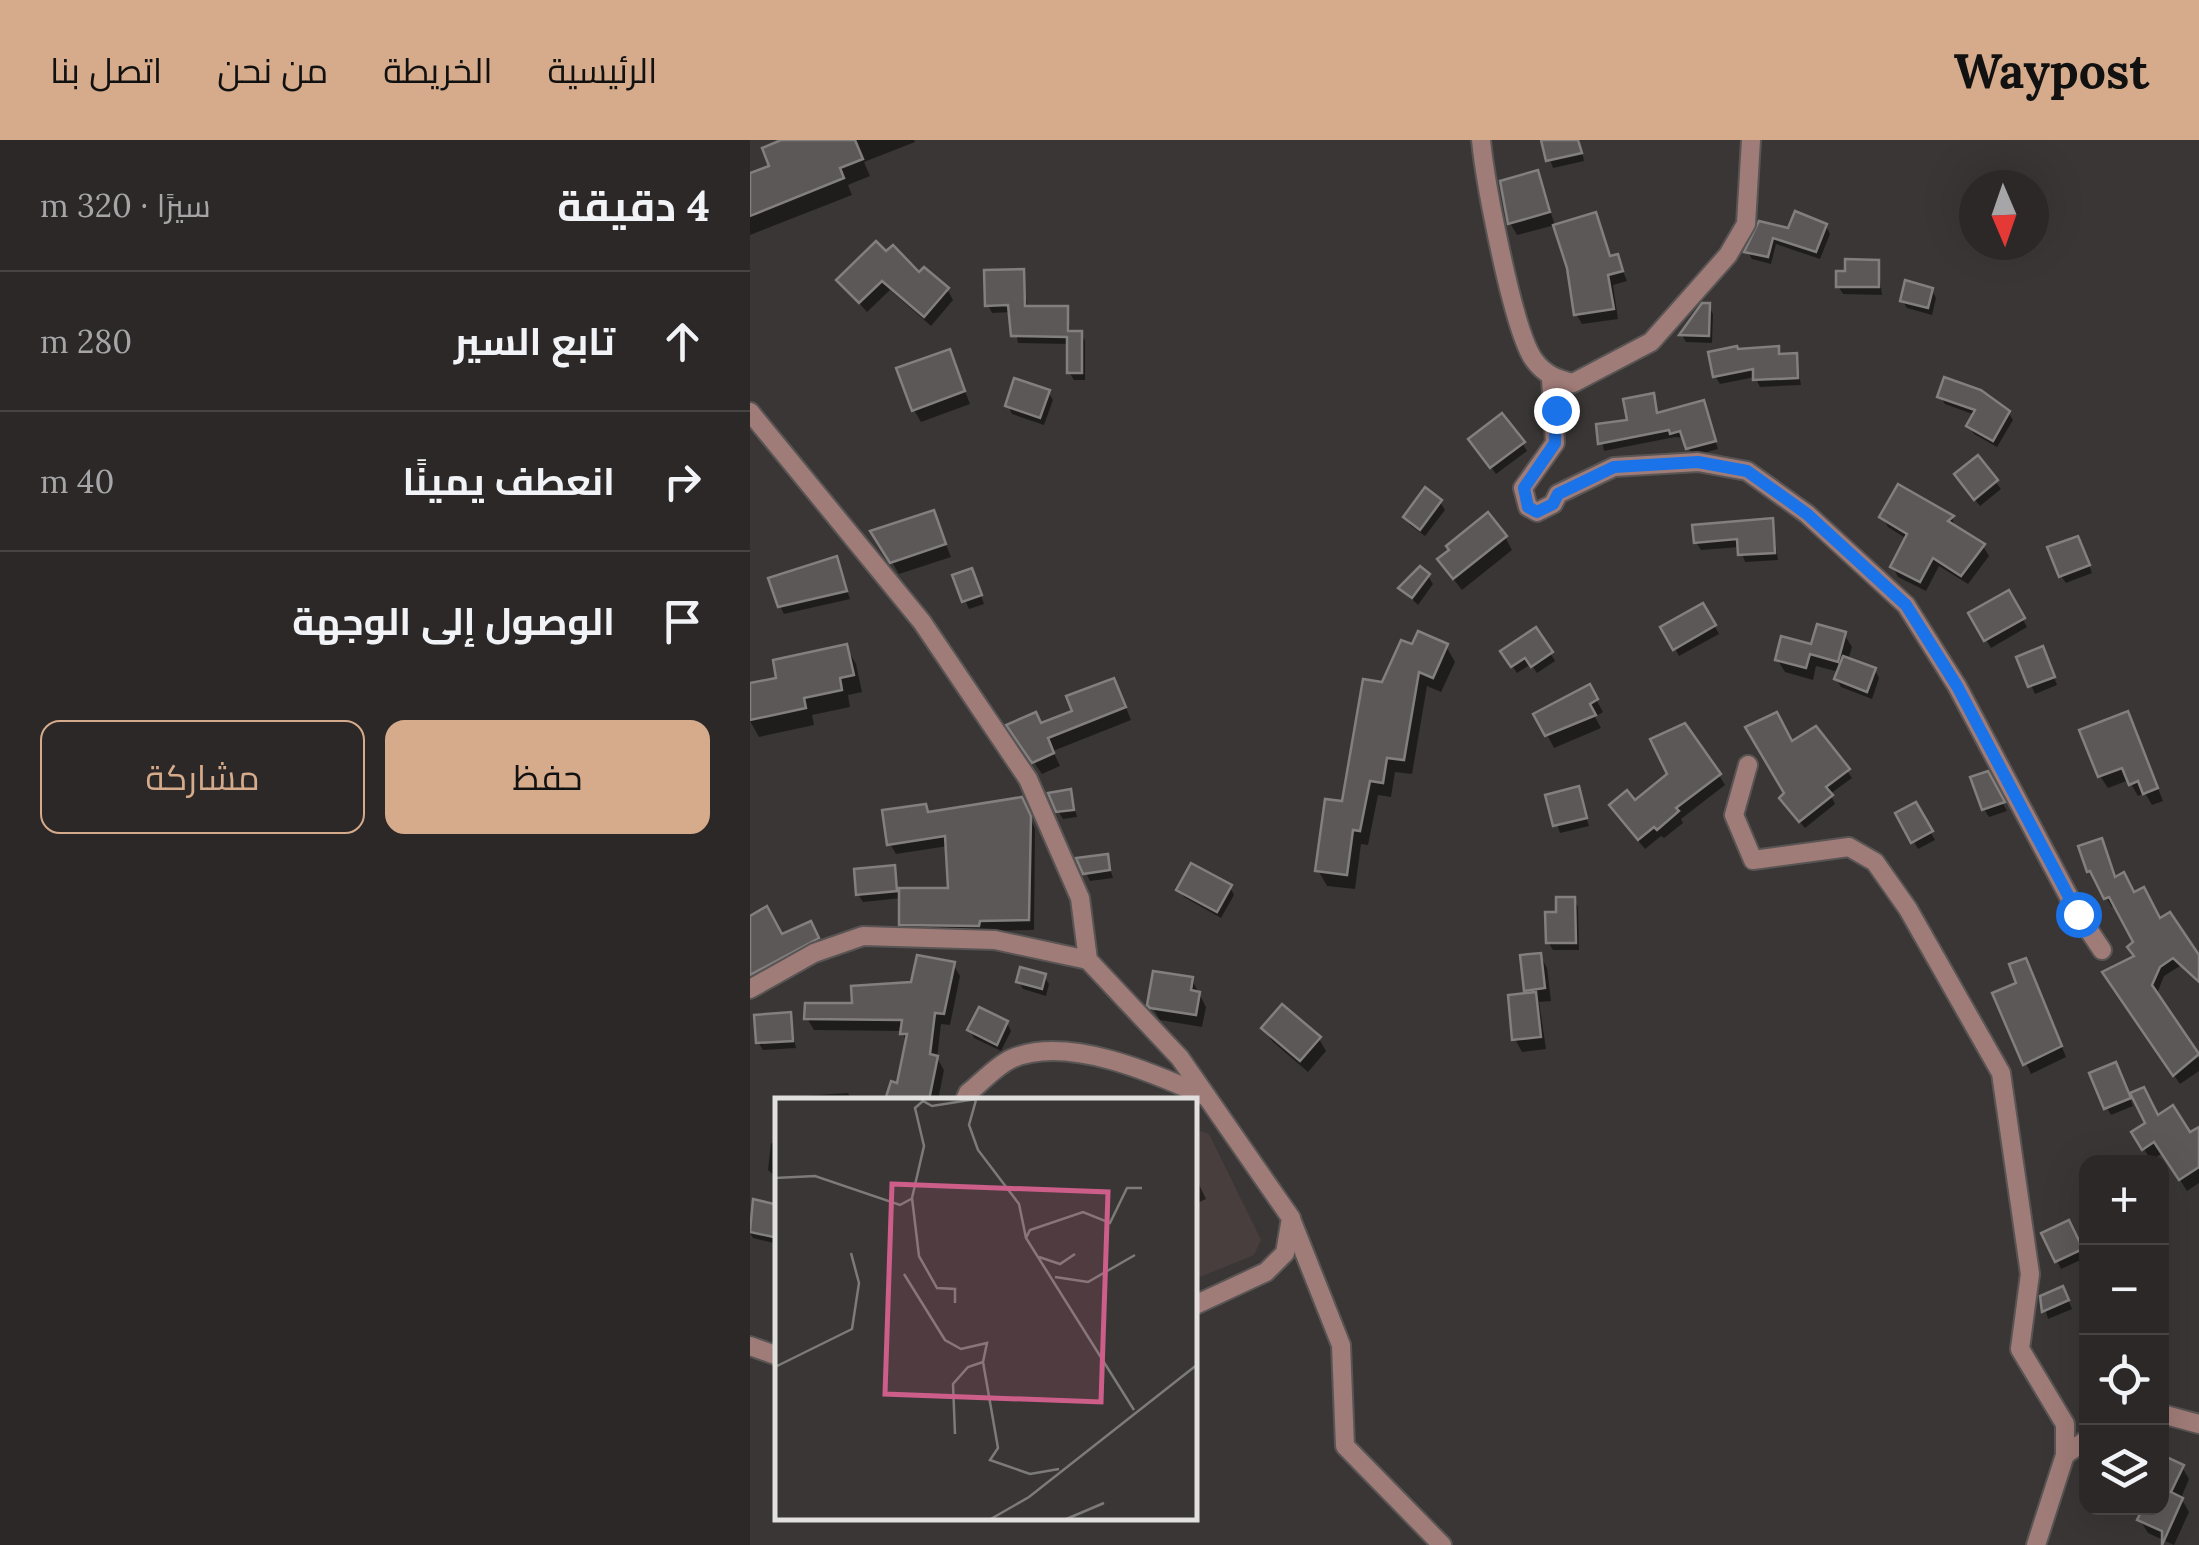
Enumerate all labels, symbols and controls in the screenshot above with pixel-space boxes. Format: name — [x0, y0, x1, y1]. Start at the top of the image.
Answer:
text: Waypost — [1953, 40, 2149, 101]
text: اتصل بنا — [50, 48, 162, 93]
text: من نحن — [217, 48, 328, 93]
text: الخريطة — [383, 48, 493, 93]
text: الرئيسية — [548, 48, 657, 93]
north arrow — [1959, 170, 2049, 260]
text: 4 دقيقة — [557, 179, 710, 233]
text: سيرًا · 320 m — [40, 185, 211, 226]
icon: ahead — [655, 314, 710, 369]
text: تابع السير — [454, 317, 615, 365]
text: 280 m — [40, 321, 132, 362]
route end — [1534, 388, 1580, 434]
icon: right — [655, 454, 710, 509]
text: انعطف يمينًا — [402, 457, 615, 505]
text: 40 m — [40, 461, 114, 502]
icon: arrive — [655, 594, 710, 649]
text: الوصول إلى الوجهة — [292, 597, 615, 645]
button: مشاركة — [40, 720, 365, 834]
button: حفظ — [385, 720, 710, 834]
route start — [2056, 892, 2102, 938]
inset map — [775, 1098, 1198, 1520]
map controls — [2079, 1155, 2169, 1515]
button: + — [2079, 1155, 2169, 1245]
button: − — [2079, 1245, 2169, 1335]
button: locate — [2079, 1335, 2169, 1425]
button: layers — [2079, 1425, 2169, 1515]

